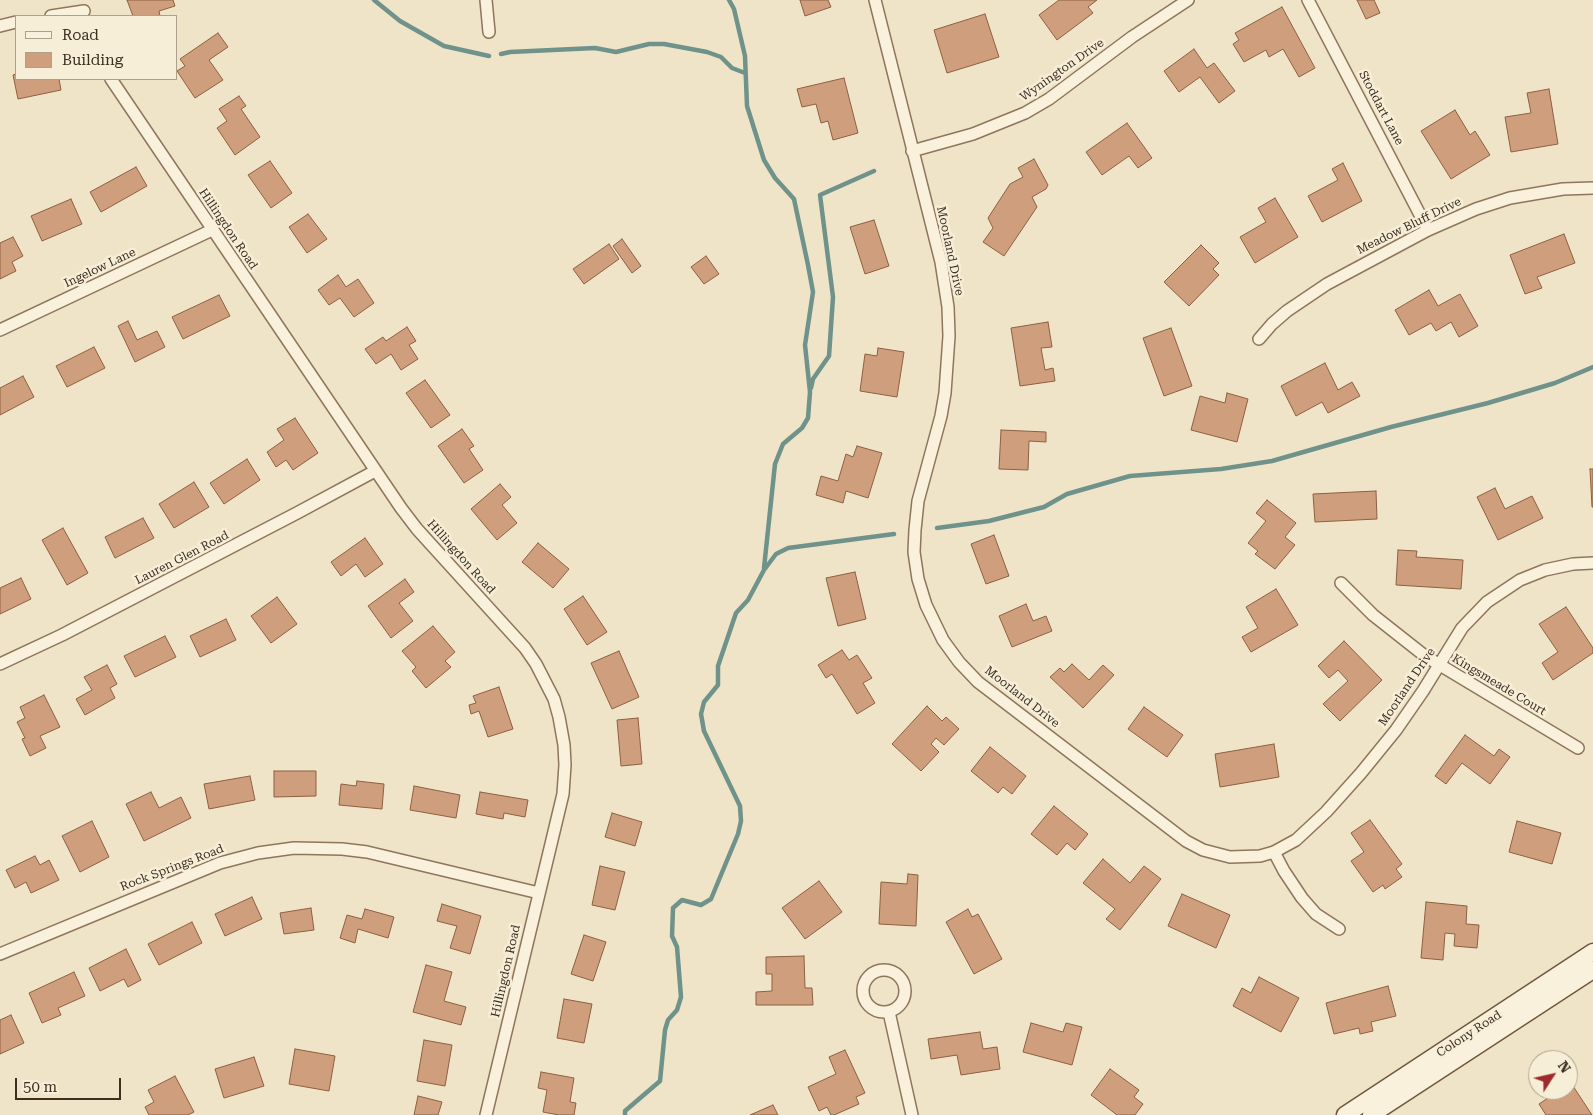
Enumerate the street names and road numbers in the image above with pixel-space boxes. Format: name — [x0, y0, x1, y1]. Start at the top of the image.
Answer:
street label: Wynington Drive — [1017, 36, 1107, 104]
street label: Stoddart Lane — [1355, 68, 1407, 148]
street label: Hillingdon Road — [196, 186, 260, 272]
street label: Meadow Bluff Drive — [1354, 194, 1464, 258]
street label: Moorland Drive — [933, 205, 967, 297]
street label: Ingelow Lane — [62, 245, 138, 291]
street label: Hillingdon Road — [424, 517, 498, 597]
street label: Lauren Glen Road — [133, 528, 231, 588]
street label: Moorland Drive — [1376, 645, 1438, 729]
street label: Kingsmeade Court — [1449, 651, 1549, 719]
street label: Moorland Drive — [982, 663, 1062, 731]
street label: Rock Springs Road — [118, 842, 226, 894]
street label: Hillingdon Road — [488, 923, 524, 1019]
street label: Colony Road — [1434, 1008, 1504, 1060]

